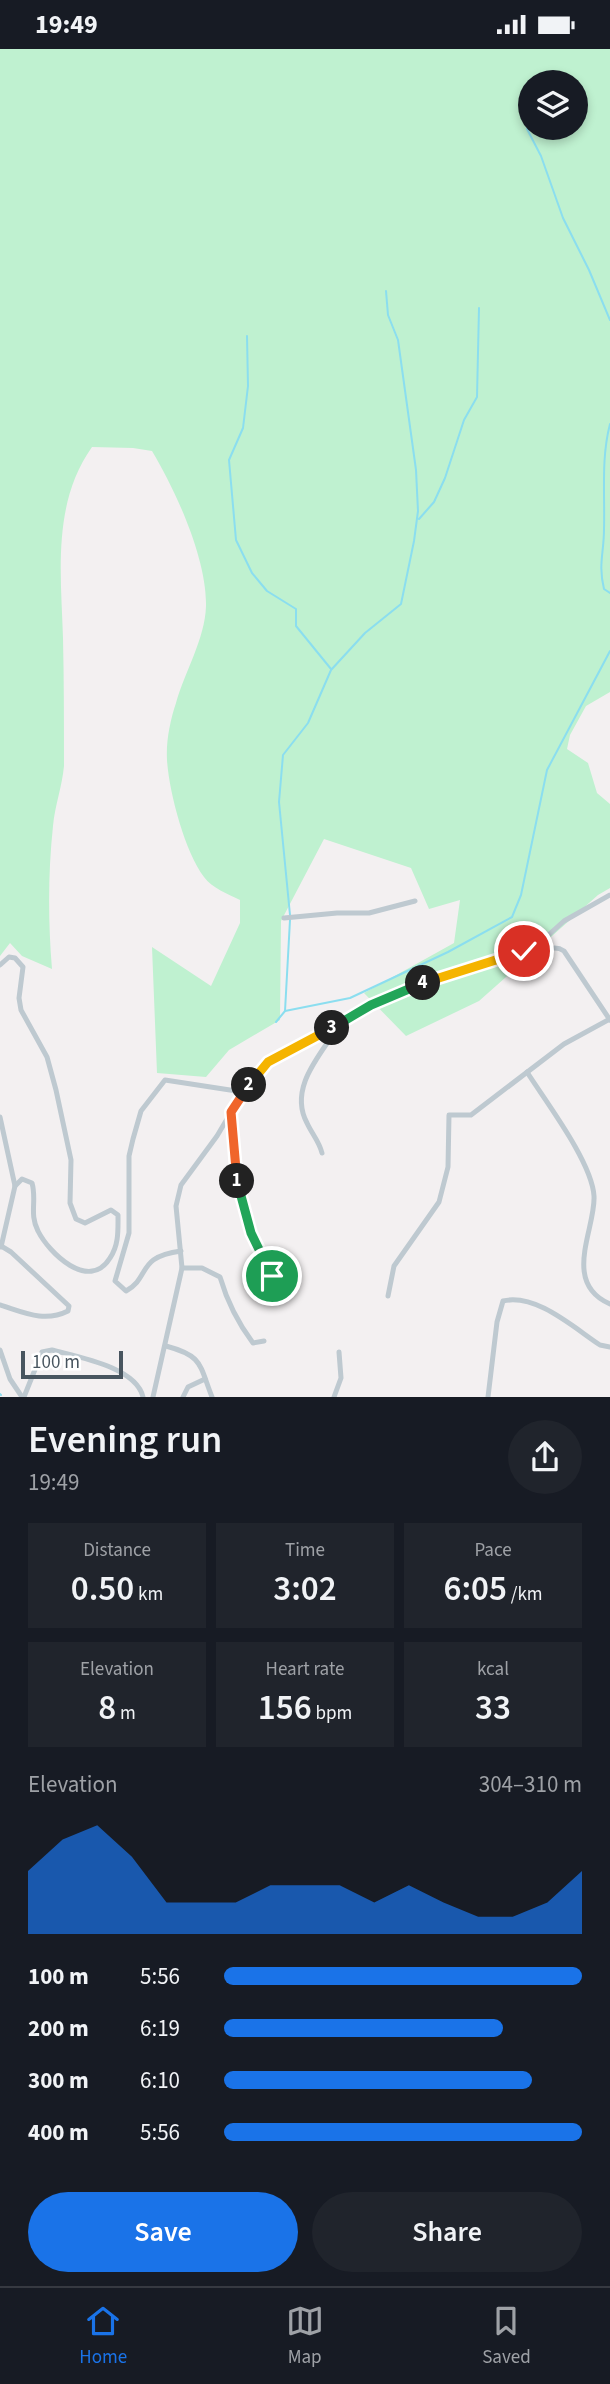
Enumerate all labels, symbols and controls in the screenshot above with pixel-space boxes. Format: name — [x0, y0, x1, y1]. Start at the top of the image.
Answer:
text: 19:49 — [35, 6, 98, 43]
map controls — [518, 70, 588, 140]
button: layers — [518, 70, 588, 140]
pin — [494, 921, 554, 981]
icon: check — [505, 932, 543, 970]
pin: 4 — [406, 965, 440, 1000]
text: 4 — [417, 969, 428, 996]
pin: 3 — [314, 1011, 350, 1045]
text: 3 — [326, 1014, 337, 1041]
pin: 2 — [232, 1067, 266, 1103]
text: 2 — [243, 1071, 254, 1098]
pin: 1 — [219, 1163, 254, 1199]
text: 1 — [231, 1167, 242, 1194]
pin — [242, 1246, 302, 1306]
icon: arrive — [253, 1257, 291, 1295]
scale bar — [21, 1348, 122, 1380]
text: 100 m — [32, 1349, 80, 1376]
text: Evening run — [28, 1413, 222, 1467]
button: share — [508, 1420, 582, 1494]
text: 19:49 — [28, 1466, 79, 1499]
text: Distance — [83, 1537, 151, 1564]
text: Time — [285, 1537, 325, 1564]
text: Pace — [474, 1537, 512, 1564]
text: 0.50 — [71, 1564, 134, 1614]
text: 3:02 — [273, 1564, 337, 1614]
text: 6:05 — [443, 1564, 507, 1614]
text: km — [134, 1581, 163, 1608]
text: /km — [507, 1581, 543, 1608]
text: Elevation — [80, 1656, 154, 1683]
text: Heart rate — [266, 1656, 345, 1683]
text: kcal — [477, 1656, 509, 1683]
text: 8 — [98, 1683, 116, 1733]
text: 156 — [258, 1683, 312, 1733]
text: 33 — [475, 1683, 511, 1733]
text: m — [116, 1700, 136, 1727]
text: bpm — [312, 1700, 352, 1727]
text: Elevation — [28, 1768, 118, 1801]
text: 304–310 m — [479, 1768, 582, 1801]
text: 100 m — [28, 1960, 89, 1993]
text: 5:56 — [140, 1960, 180, 1993]
text: 200 m — [28, 2012, 89, 2045]
text: 6:19 — [140, 2012, 180, 2045]
text: 300 m — [28, 2064, 89, 2097]
text: 6:10 — [140, 2064, 180, 2097]
text: 400 m — [28, 2116, 89, 2149]
text: 5:56 — [140, 2116, 180, 2149]
button: Save — [28, 2192, 298, 2272]
button: Share — [312, 2192, 582, 2272]
tab: Home — [79, 2302, 127, 2371]
tab: Map — [286, 2302, 324, 2371]
tab: Saved — [482, 2302, 531, 2371]

